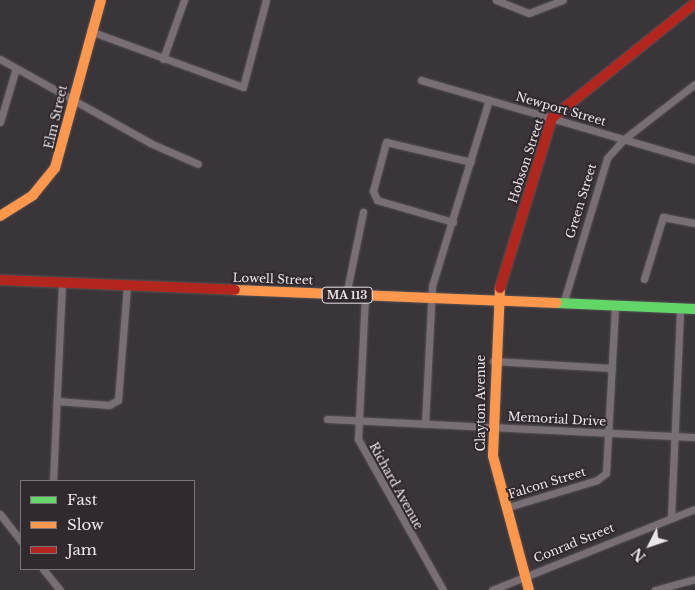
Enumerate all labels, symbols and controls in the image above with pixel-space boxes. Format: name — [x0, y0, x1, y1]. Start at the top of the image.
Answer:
street label: Elm Street — [42, 84, 70, 150]
street label: Newport Street — [514, 89, 608, 129]
street label: Hobson Street — [506, 117, 546, 205]
street label: Green Street — [563, 162, 599, 240]
street label: Lowell Street — [232, 270, 314, 288]
road number: MA 113 — [321, 286, 373, 304]
street label: Clayton Avenue — [474, 354, 488, 452]
street label: Memorial Drive — [507, 409, 607, 429]
street label: Richard Avenue — [366, 440, 426, 532]
street label: Falcon Street — [507, 464, 587, 502]
legend — [20, 480, 195, 570]
text: Fast — [67, 490, 97, 509]
text: Slow — [67, 515, 104, 534]
street label: Conrad Street — [532, 520, 616, 566]
north arrow — [625, 520, 675, 570]
text: Jam — [67, 540, 97, 559]
text: N — [628, 544, 650, 566]

